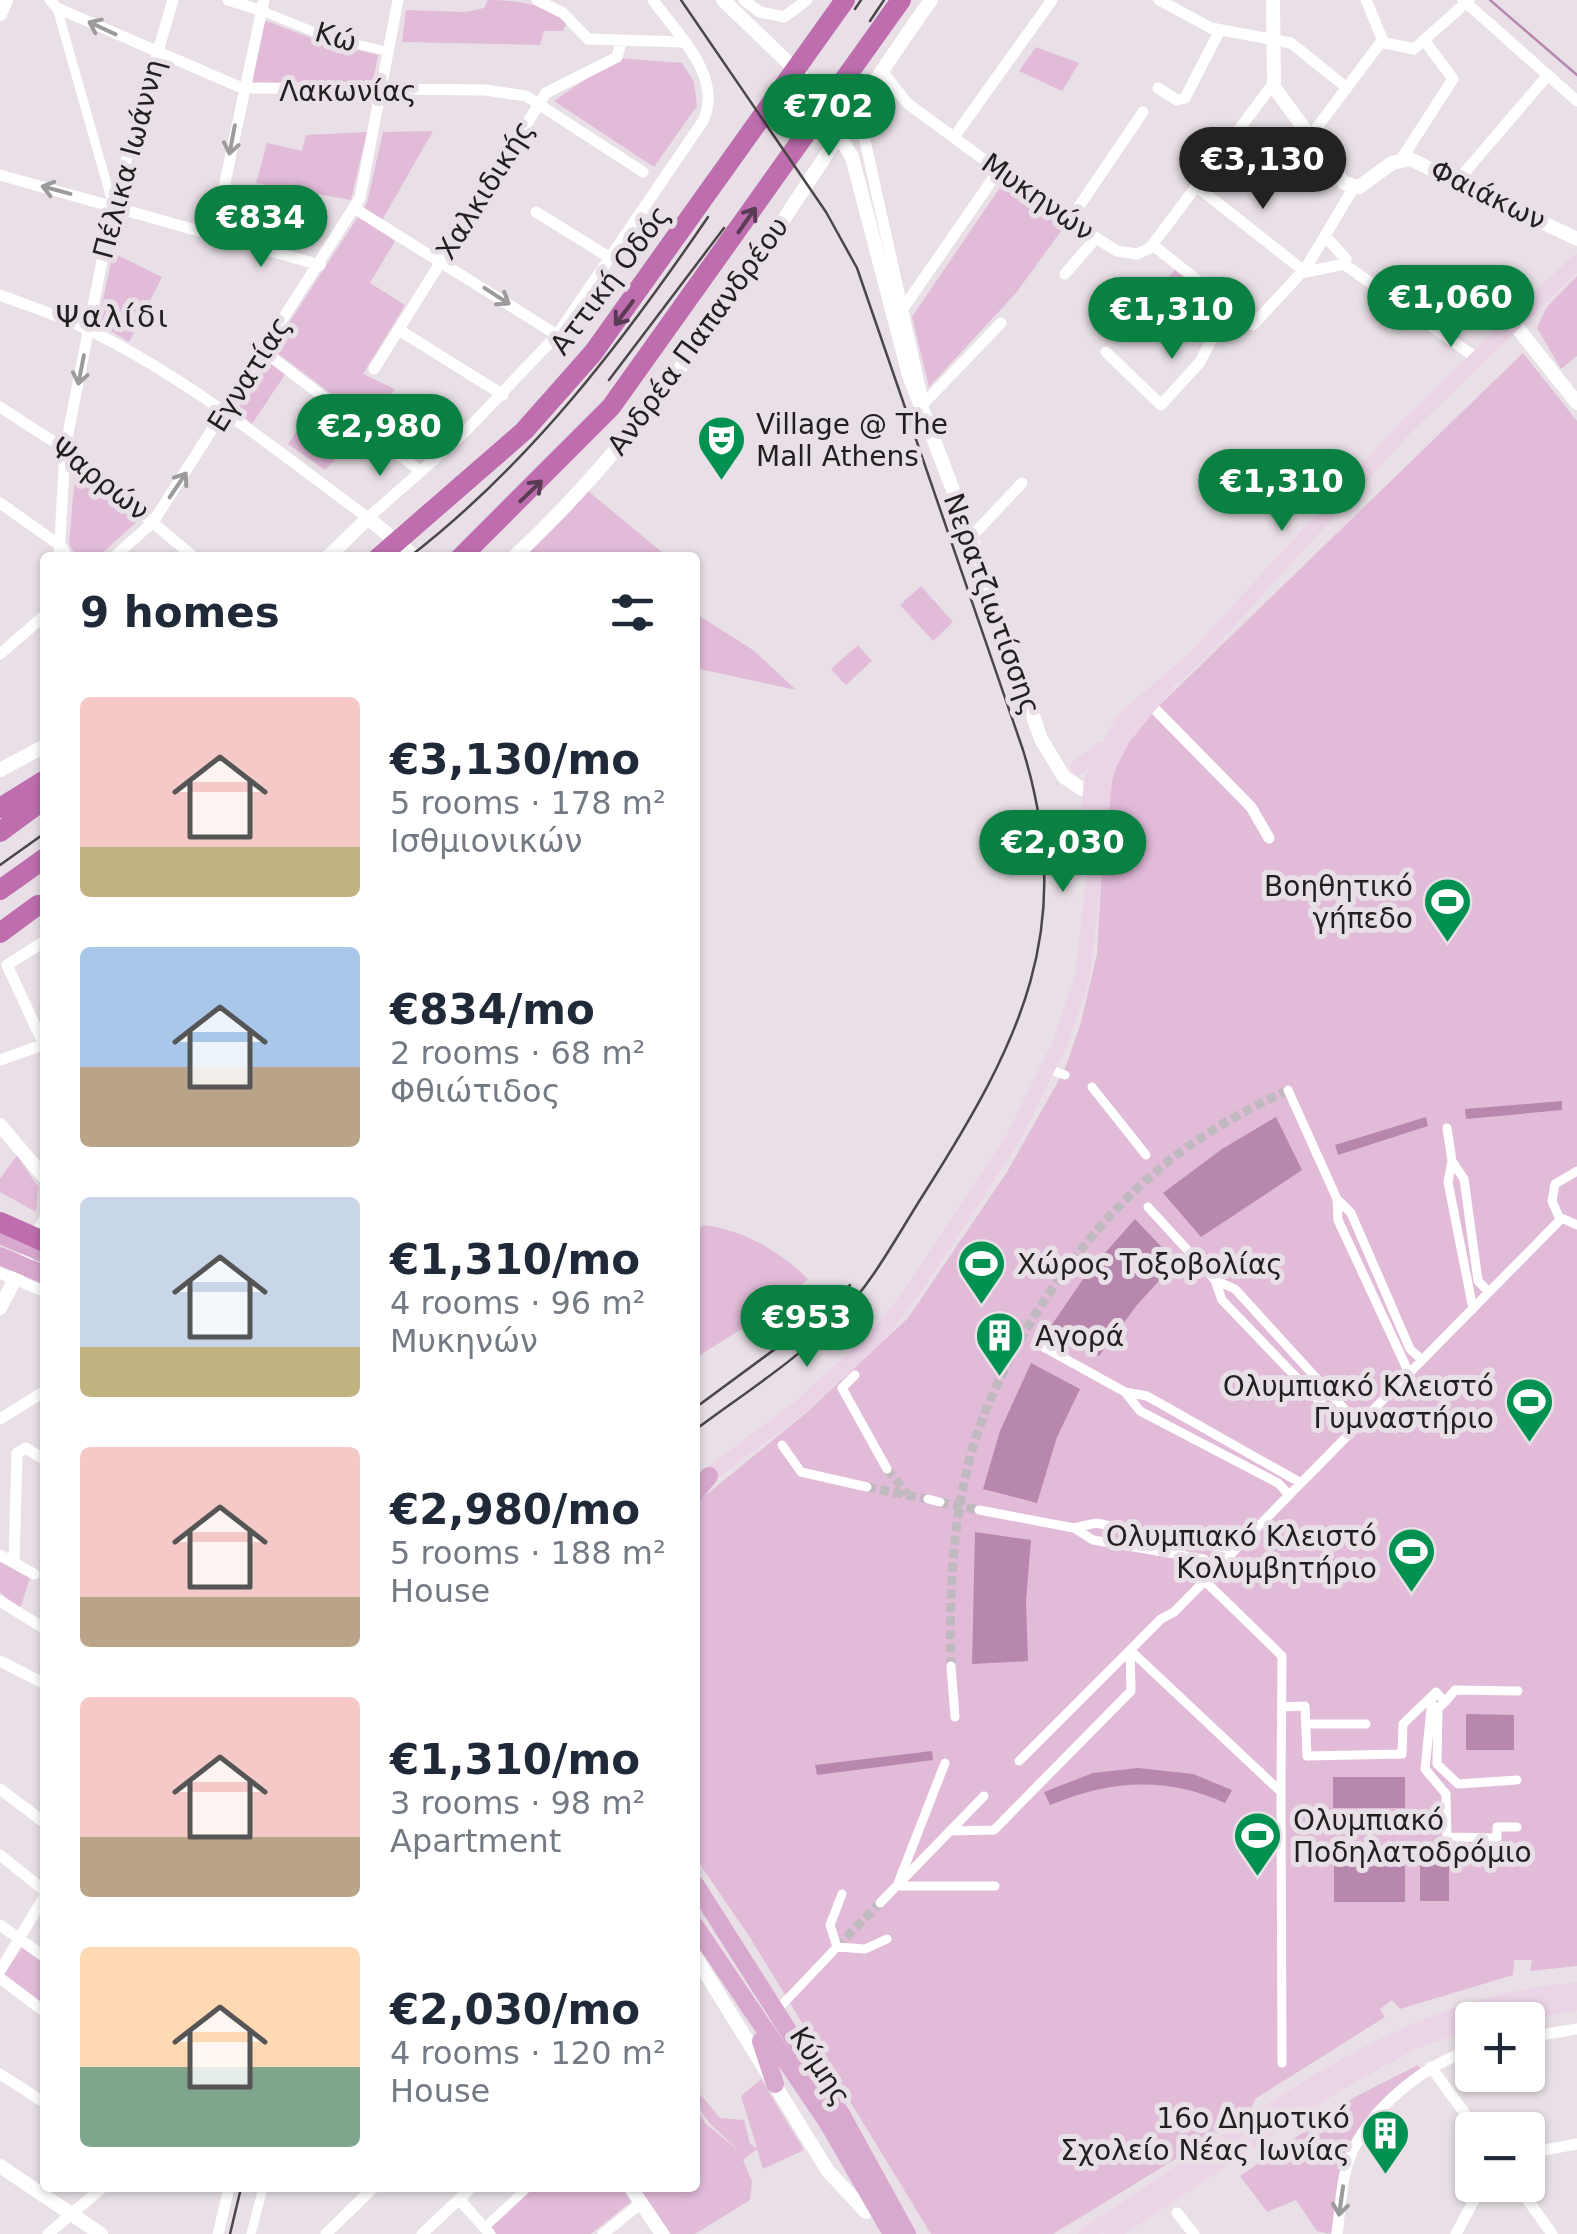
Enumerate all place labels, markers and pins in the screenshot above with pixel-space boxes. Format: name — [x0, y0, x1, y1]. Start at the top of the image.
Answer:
pin: €702 — [770, 74, 888, 159]
pin: €3,130 — [1182, 127, 1344, 212]
pin: €834 — [202, 185, 320, 270]
pin: €1,060 — [1370, 265, 1532, 350]
pin: €1,310 — [1091, 277, 1253, 362]
pin: €2,980 — [299, 394, 461, 479]
place label: Village @ The Mall Athens — [756, 408, 948, 473]
theatre icon: Village @ The Mall Athens — [695, 414, 747, 482]
pin: €1,310 — [1201, 449, 1363, 534]
pin: €2,030 — [982, 810, 1144, 895]
place label: Βοηθητικό γήπεδο — [1264, 870, 1413, 935]
sports icon: Βοηθητικό γήπεδο — [1422, 876, 1474, 944]
sports icon: Χώρος Τοξοβολίας — [956, 1238, 1008, 1306]
place label: Χώρος Τοξοβολίας — [1017, 1248, 1283, 1281]
pin: €953 — [748, 1285, 866, 1370]
building icon: Αγορά — [974, 1310, 1026, 1378]
place label: Αγορά — [1035, 1320, 1124, 1353]
place label: Ολυμπιακό Κλειστό Γυμναστήριο — [1223, 1370, 1494, 1435]
sports icon: Ολυμπιακό Κλειστό Γυμναστήριο — [1503, 1376, 1555, 1444]
place label: Ολυμπιακό Κλειστό Κολυμβητήριο — [1106, 1520, 1377, 1585]
sports icon: Ολυμπιακό Κλειστό Κολυμβητήριο — [1386, 1526, 1438, 1594]
place label: Ολυμπιακό Ποδηλατοδρόμιο — [1293, 1804, 1532, 1869]
sports icon: Ολυμπιακό Ποδηλατοδρόμιο — [1232, 1810, 1284, 1878]
place label: 16ο Δημοτικό Σχολείο Νέας Ιωνίας — [1060, 2102, 1350, 2167]
building icon: 16ο Δημοτικό Σχολείο Νέας Ιωνίας — [1359, 2108, 1411, 2176]

